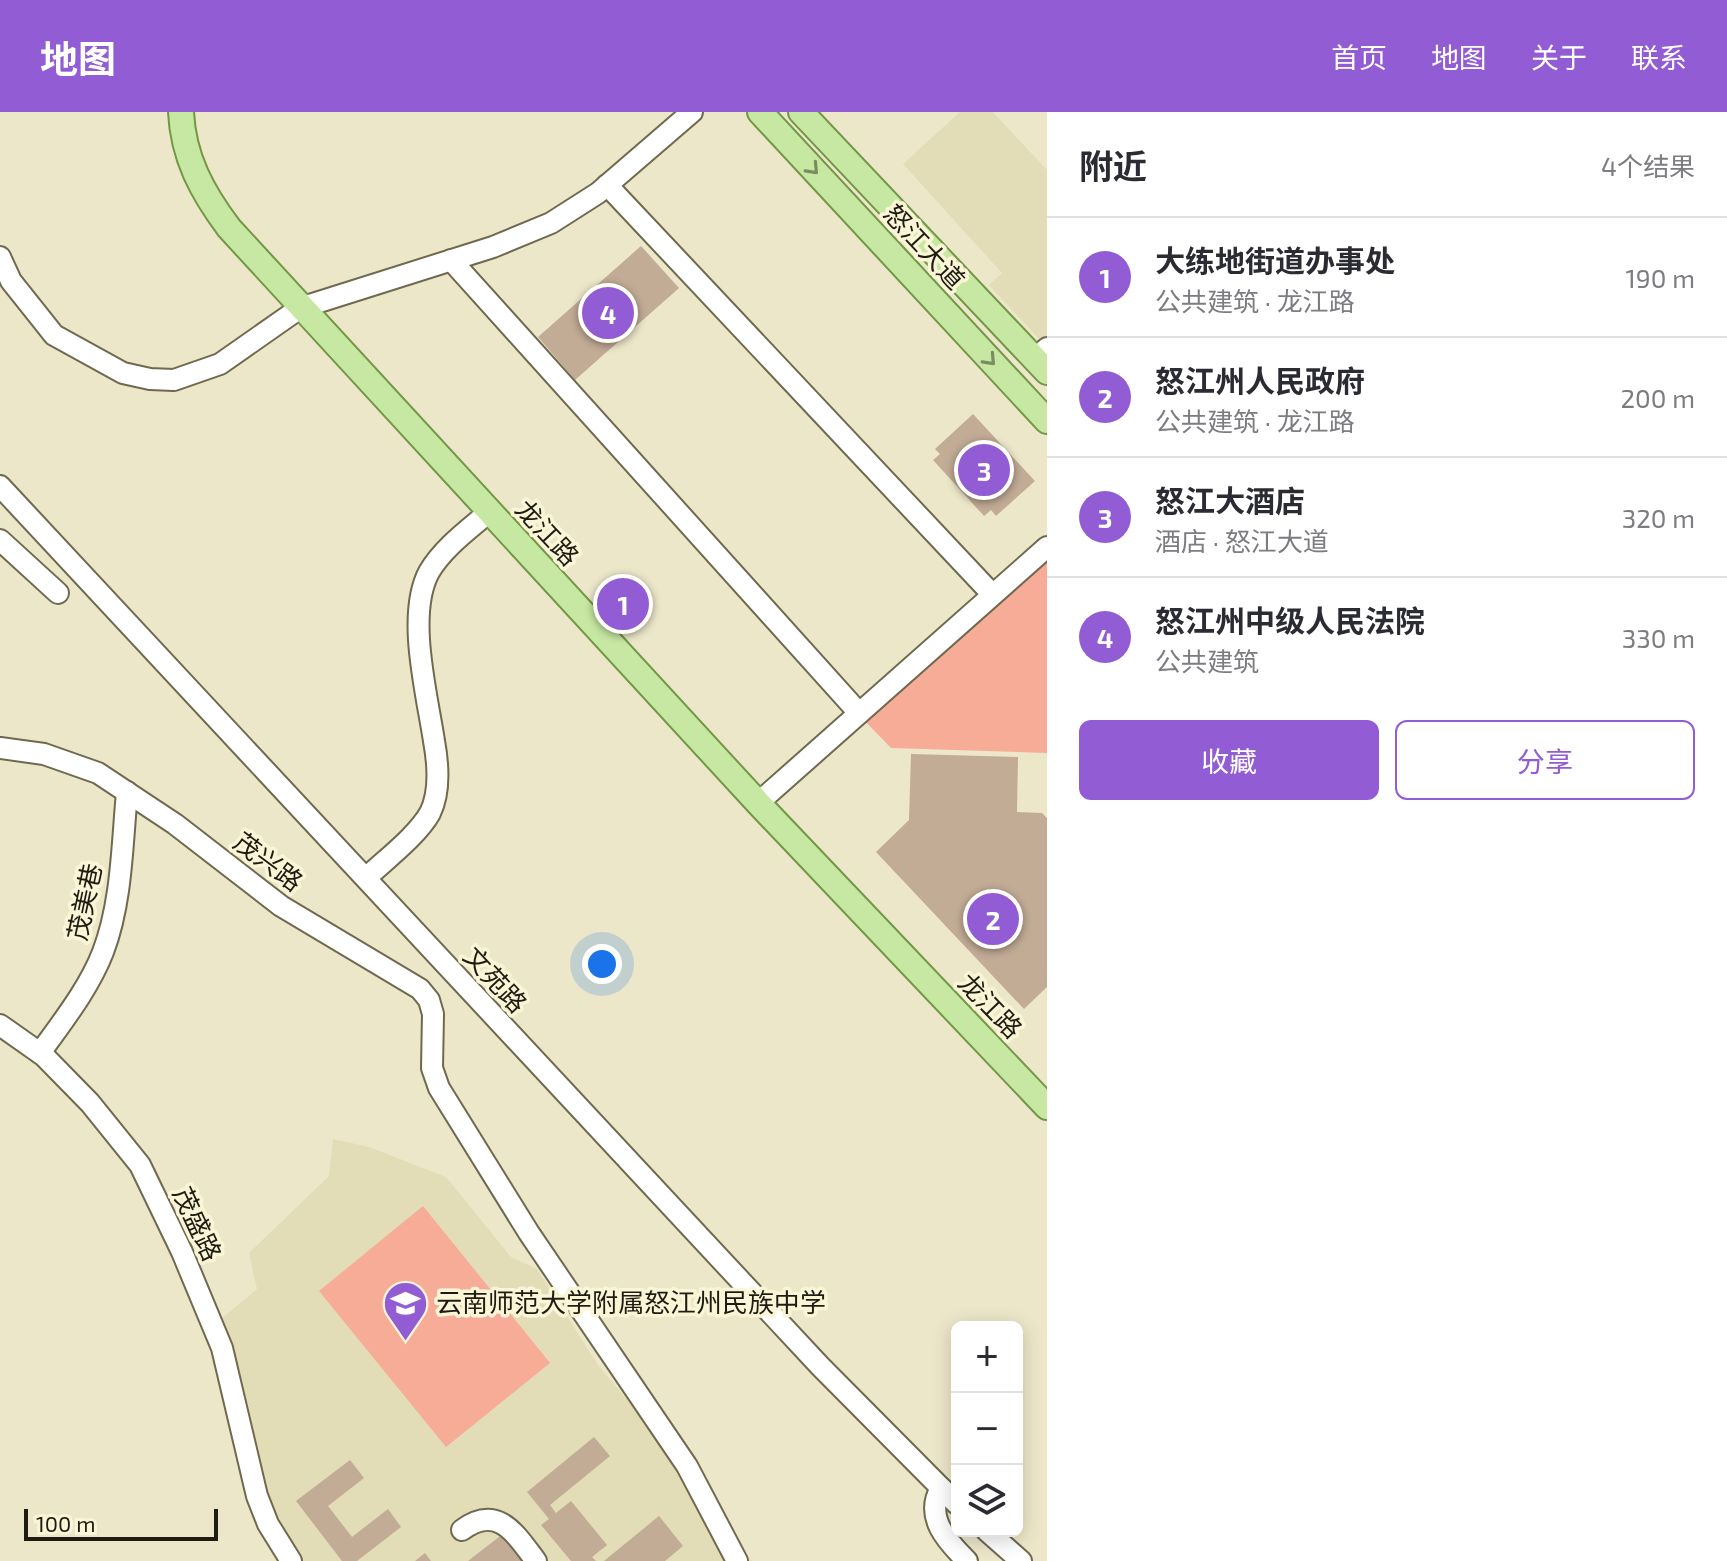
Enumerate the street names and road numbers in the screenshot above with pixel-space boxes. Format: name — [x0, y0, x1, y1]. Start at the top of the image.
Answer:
street label: 怒江大道 — [878, 197, 972, 295]
street label: 龙江路 — [510, 493, 586, 571]
street label: 茂兴路 — [228, 825, 309, 897]
street label: 茂美巷 — [60, 860, 107, 943]
street label: 文苑路 — [458, 940, 534, 1018]
street label: 龙江路 — [953, 966, 1029, 1044]
street label: 茂盛路 — [168, 1181, 229, 1265]

